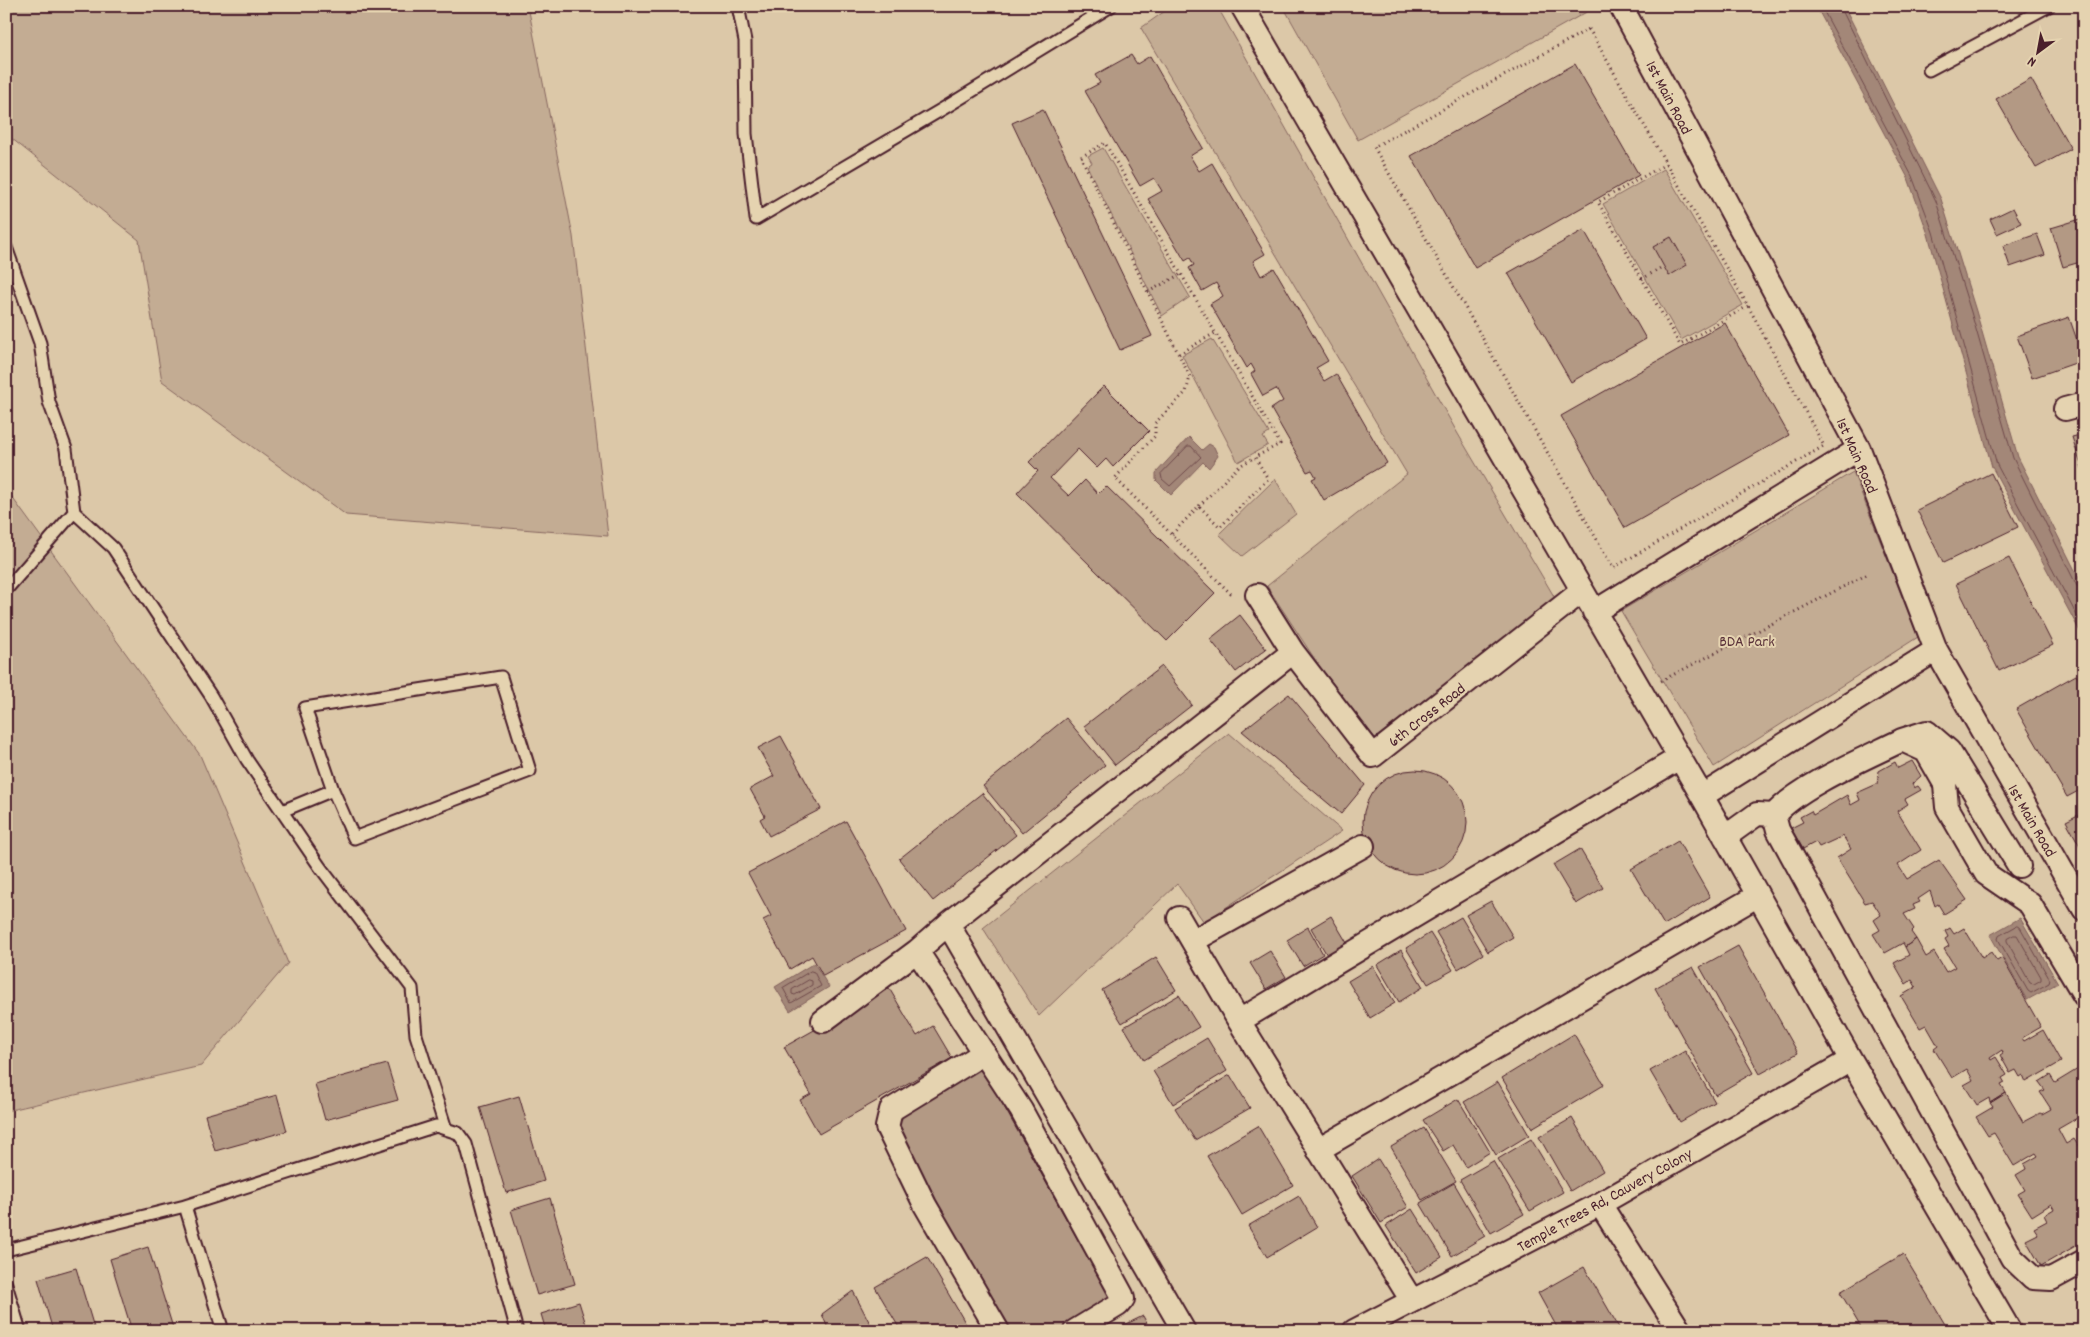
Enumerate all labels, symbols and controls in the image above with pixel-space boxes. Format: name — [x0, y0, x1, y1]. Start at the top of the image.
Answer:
north arrow — [2012, 28, 2062, 78]
text: N — [2024, 51, 2040, 72]
street label: 1st Main Road — [1639, 57, 1697, 139]
street label: 1st Main Road — [1829, 415, 1883, 498]
park label: BDA Park — [1719, 631, 1775, 654]
street label: 6th Cross Road — [1384, 678, 1471, 754]
street label: 1st Main Road — [2001, 781, 2061, 862]
street label: Temple Trees Rd, Cauvery Colony — [1513, 1143, 1697, 1259]

